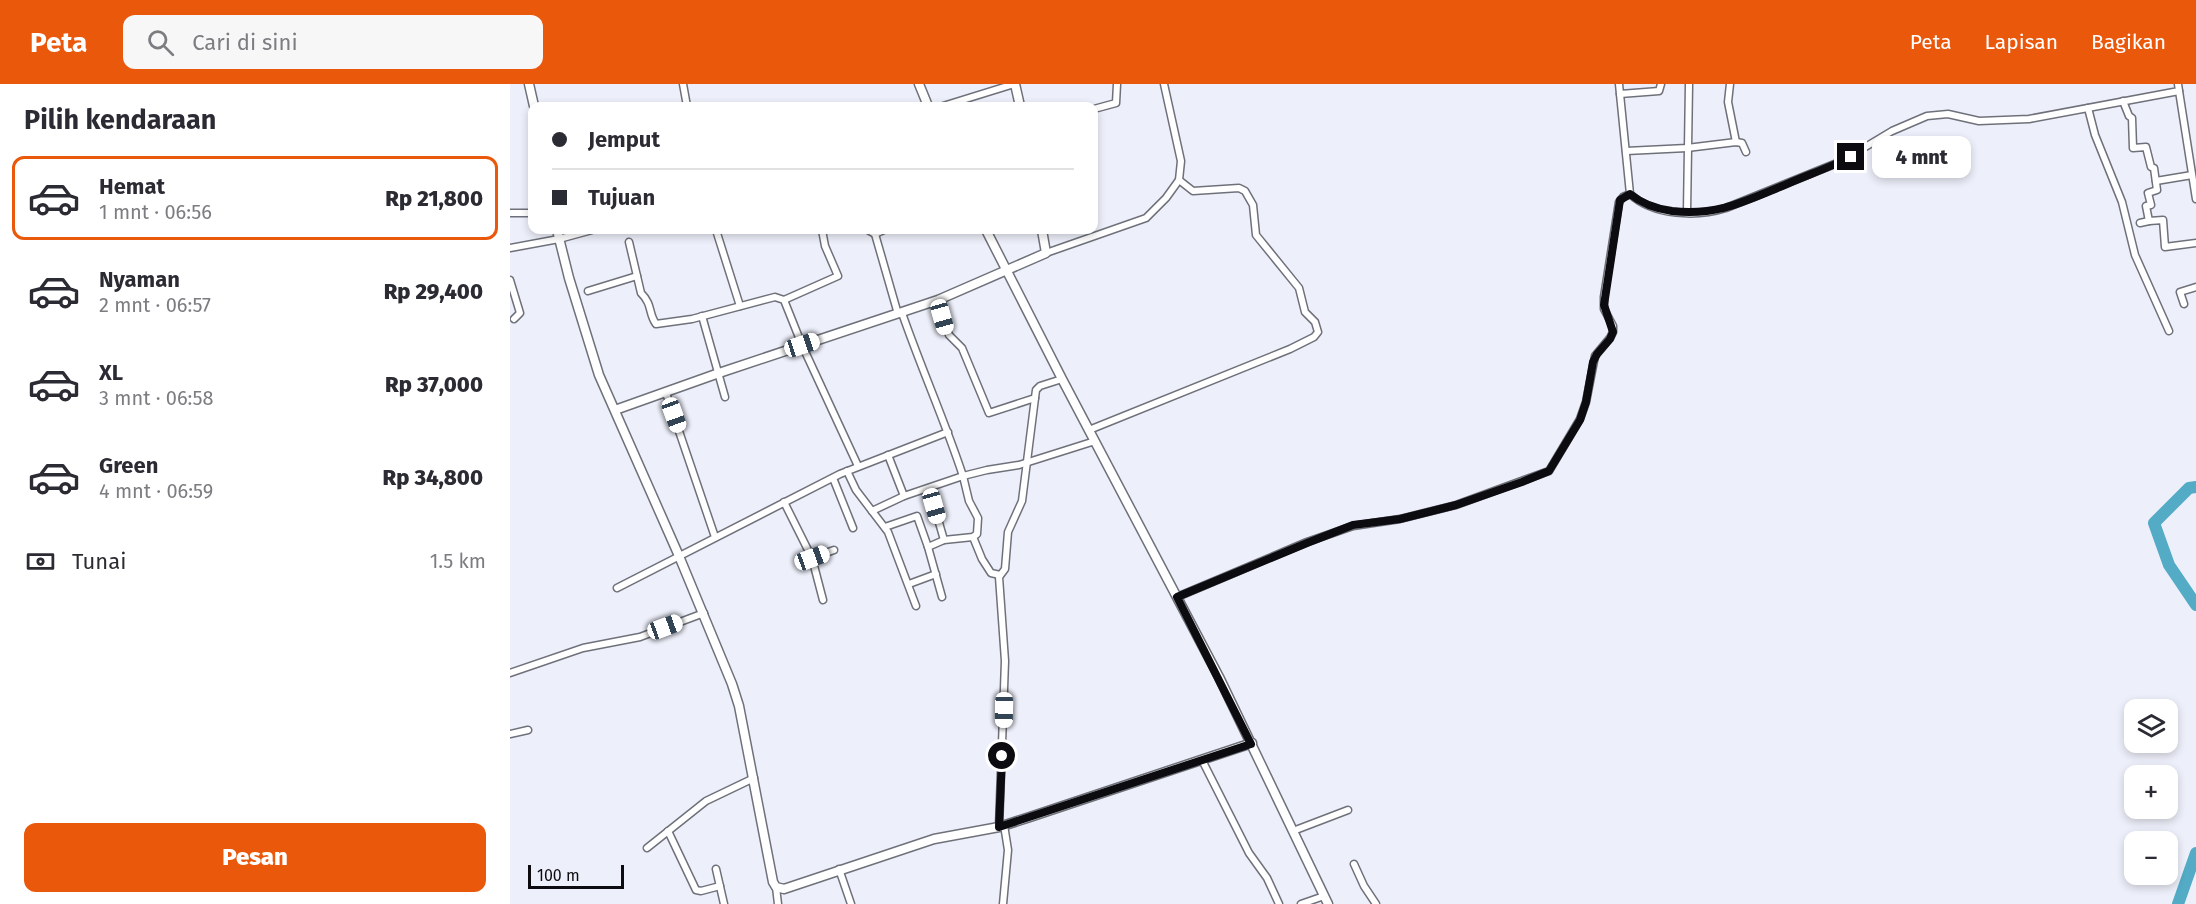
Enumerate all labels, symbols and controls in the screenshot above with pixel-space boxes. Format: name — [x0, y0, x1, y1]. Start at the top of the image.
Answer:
search box — [123, 15, 543, 69]
text: Peta — [30, 26, 87, 59]
icon: search — [144, 26, 177, 59]
text: Cari di sini — [192, 29, 298, 56]
text: Peta — [1910, 29, 1952, 55]
text: Lapisan — [1985, 29, 2058, 55]
text: Bagikan — [2091, 29, 2166, 55]
text: Pilih kendaraan — [24, 104, 216, 136]
text: Jemput — [588, 126, 660, 153]
callout: 4 mnt — [1872, 136, 1971, 178]
route end — [1837, 143, 1864, 170]
text: 4 mnt — [1895, 145, 1948, 169]
icon: car — [27, 171, 81, 225]
text: Hemat — [99, 173, 165, 200]
text: Tujuan — [588, 184, 655, 211]
text: Rp 21,800 — [385, 185, 483, 212]
text: 1 mnt · 06:56 — [99, 200, 212, 224]
icon: car — [27, 264, 81, 318]
text: Nyaman — [99, 266, 180, 293]
text: Rp 29,400 — [384, 278, 483, 305]
text: 2 mnt · 06:57 — [99, 293, 211, 317]
car — [928, 297, 956, 337]
car — [782, 331, 822, 359]
icon: car — [27, 357, 81, 411]
text: XL — [99, 359, 123, 386]
text: Rp 37,000 — [385, 371, 483, 398]
text: 3 mnt · 06:58 — [99, 386, 214, 410]
car — [659, 395, 689, 435]
icon: car — [27, 450, 81, 504]
text: Green — [99, 452, 158, 479]
text: Rp 34,800 — [383, 464, 483, 491]
text: 4 mnt · 06:59 — [99, 479, 213, 503]
car — [920, 486, 948, 526]
car — [792, 543, 832, 573]
icon: cash — [24, 545, 57, 578]
text: Tunai — [72, 548, 126, 575]
text: 1.5 km — [430, 549, 486, 573]
car — [645, 612, 685, 642]
car — [995, 692, 1013, 728]
map controls — [2124, 699, 2178, 885]
button: layers — [2124, 699, 2178, 753]
route start — [988, 742, 1015, 769]
button: + — [2124, 765, 2178, 819]
button: Pesan — [24, 823, 486, 892]
button: − — [2124, 831, 2178, 885]
scale bar — [528, 862, 624, 890]
text: 100 m — [537, 866, 580, 885]

